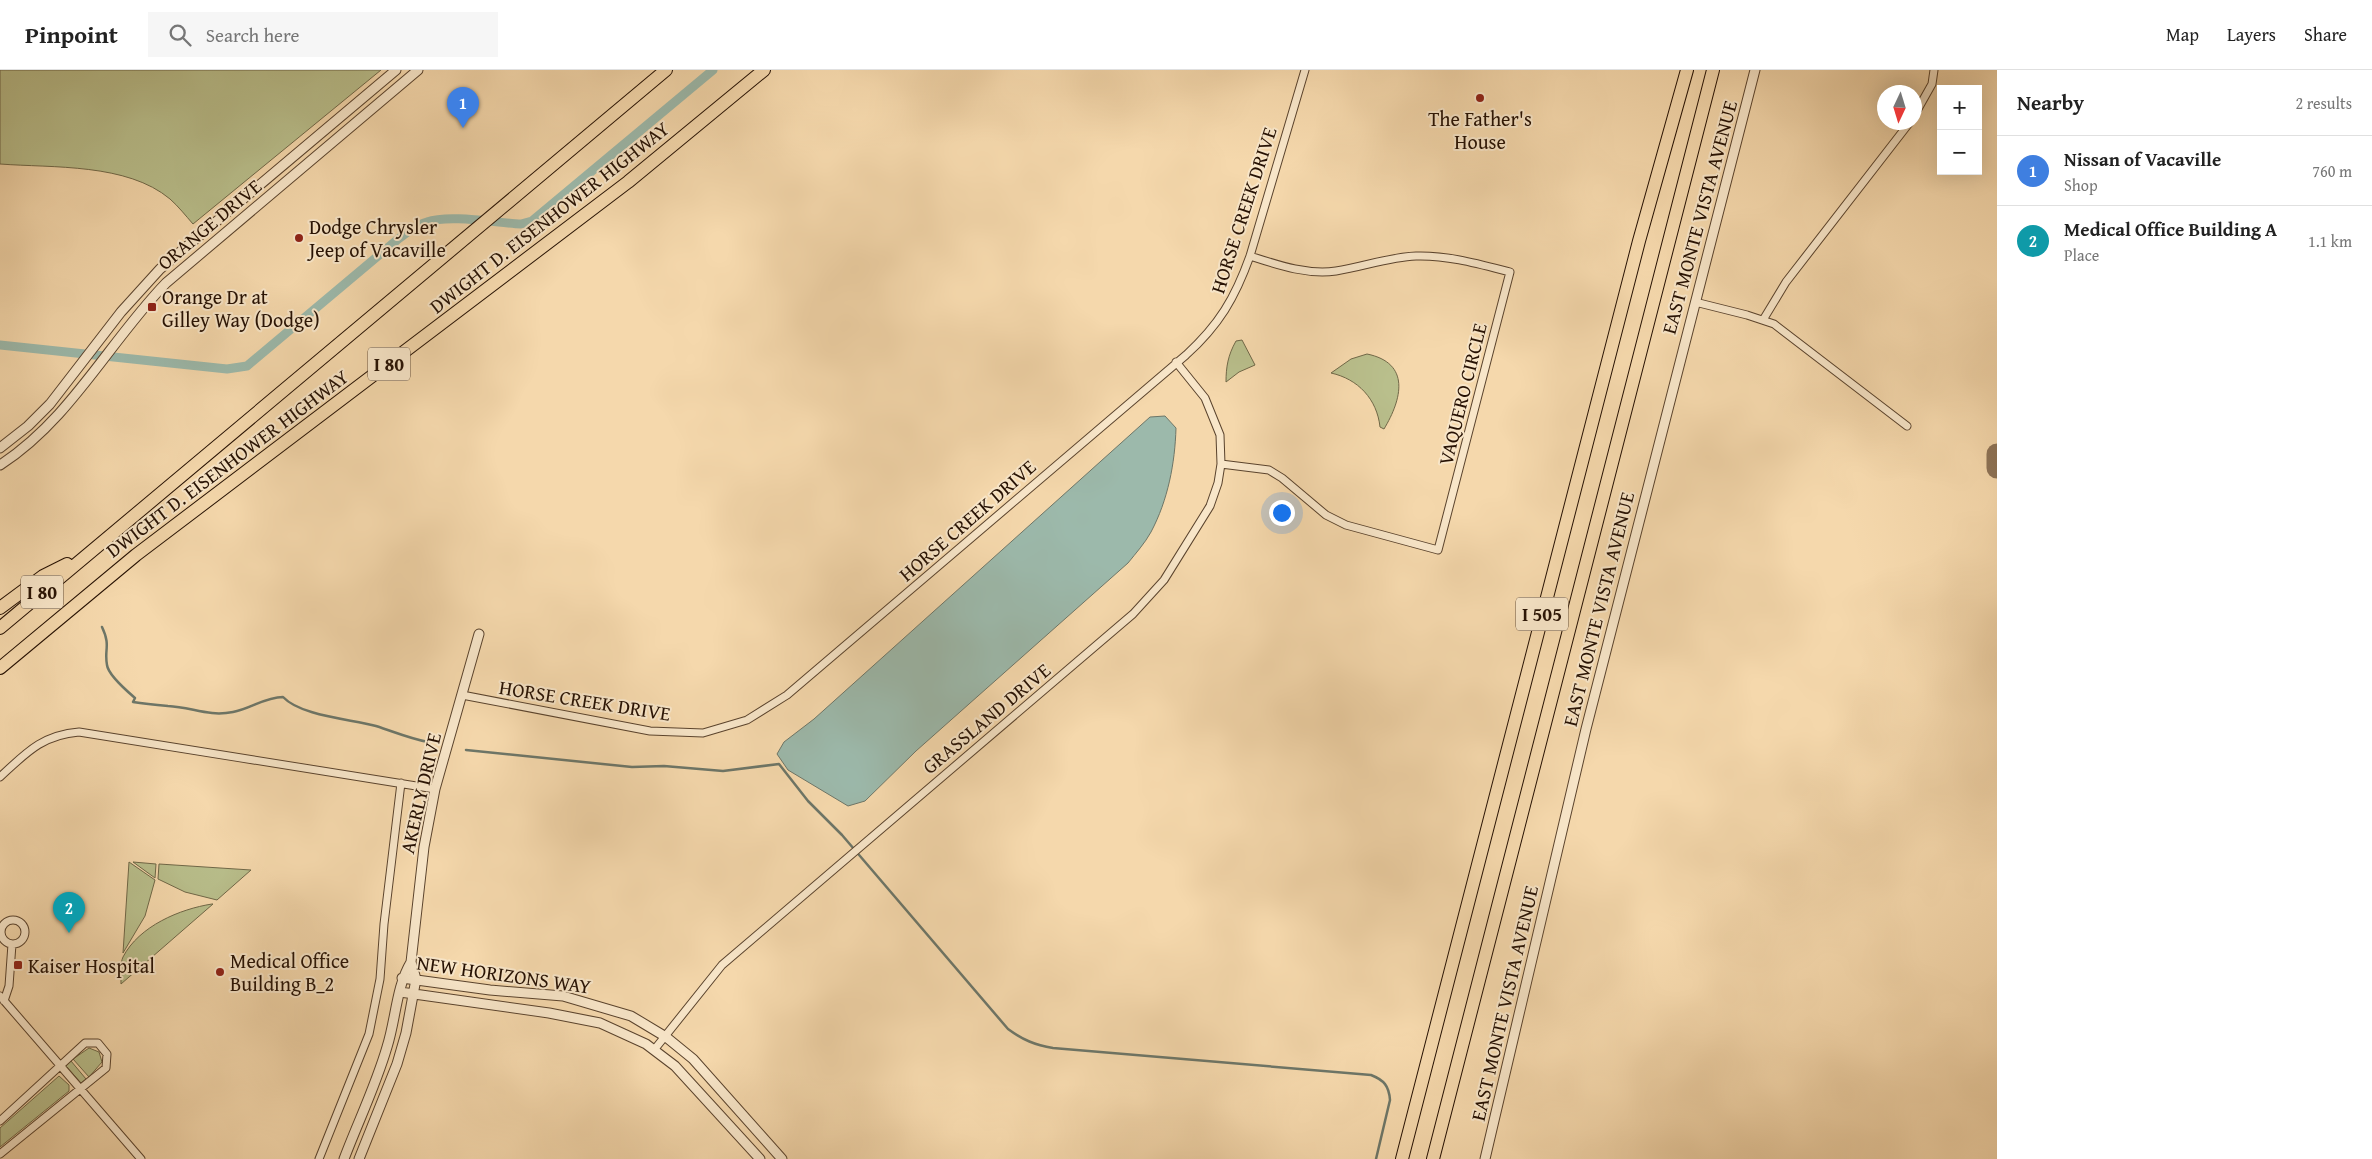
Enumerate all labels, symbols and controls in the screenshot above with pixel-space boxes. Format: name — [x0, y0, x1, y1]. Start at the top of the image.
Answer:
search box — [148, 12, 498, 57]
text: Pinpoint — [25, 17, 118, 52]
icon: search — [166, 21, 194, 49]
text: Search here — [206, 21, 299, 49]
text: Map — [2166, 21, 2199, 48]
text: Layers — [2227, 21, 2276, 48]
text: Share — [2304, 21, 2347, 48]
north arrow — [1877, 85, 1922, 130]
map controls — [1937, 85, 1982, 175]
button: + — [1937, 85, 1982, 130]
pin: 1 — [447, 87, 479, 128]
text: Nearby — [2017, 87, 2084, 118]
text: 2 results — [2295, 91, 2352, 115]
marker: The Father's House — [1474, 92, 1486, 104]
street label: EAST MONTE VISTA AVENUE — [1654, 97, 1744, 337]
place label: The Father's House — [1428, 104, 1532, 156]
street label: DWIGHT D. EISENHOWER HIGHWAY — [423, 114, 675, 320]
street label: HORSE CREEK DRIVE — [1202, 123, 1284, 297]
button: − — [1937, 130, 1982, 175]
text: Nissan of Vacaville — [2064, 145, 2221, 173]
text: 1 — [2029, 159, 2037, 183]
text: 760 m — [2312, 159, 2352, 183]
street label: ORANGE DRIVE — [151, 172, 267, 276]
text: Shop — [2064, 173, 2098, 197]
place label: Dodge Chrysler Jeep of Vacaville — [306, 212, 446, 264]
text: Medical Office Building A — [2064, 215, 2277, 243]
text: 2 — [2029, 229, 2037, 253]
text: 1.1 km — [2308, 229, 2352, 253]
marker: Dodge Chrysler Jeep of Vacaville — [293, 232, 305, 244]
text: Place — [2064, 243, 2099, 267]
place label: Orange Dr at Gilley Way (Dodge) — [162, 282, 320, 334]
marker: Orange Dr at Gilley Way (Dodge) — [146, 301, 158, 313]
street label: VAQUERO CIRCLE — [1430, 320, 1494, 468]
road number: I 80 — [368, 348, 410, 380]
street label: DWIGHT D. EISENHOWER HIGHWAY — [100, 362, 354, 564]
street label: HORSE CREEK DRIVE — [892, 452, 1042, 588]
street label: EAST MONTE VISTA AVENUE — [1555, 489, 1641, 729]
your location — [1269, 500, 1295, 526]
road number: I 80 — [21, 576, 63, 608]
road number: I 505 — [1516, 598, 1568, 630]
street label: GRASSLAND DRIVE — [916, 656, 1056, 780]
street label: HORSE CREEK DRIVE — [497, 672, 673, 728]
street label: AKERLY DRIVE — [392, 730, 448, 856]
street label: EAST MONTE VISTA AVENUE — [1463, 882, 1545, 1124]
pin: 2 — [53, 892, 85, 933]
place label: Medical Office Building B_2 — [230, 946, 349, 998]
street label: NEW HORIZONS WAY — [415, 947, 593, 1001]
place label: Kaiser Hospital — [28, 951, 155, 980]
marker: Kaiser Hospital — [12, 959, 24, 971]
marker: Medical Office Building B_2 — [214, 966, 226, 978]

